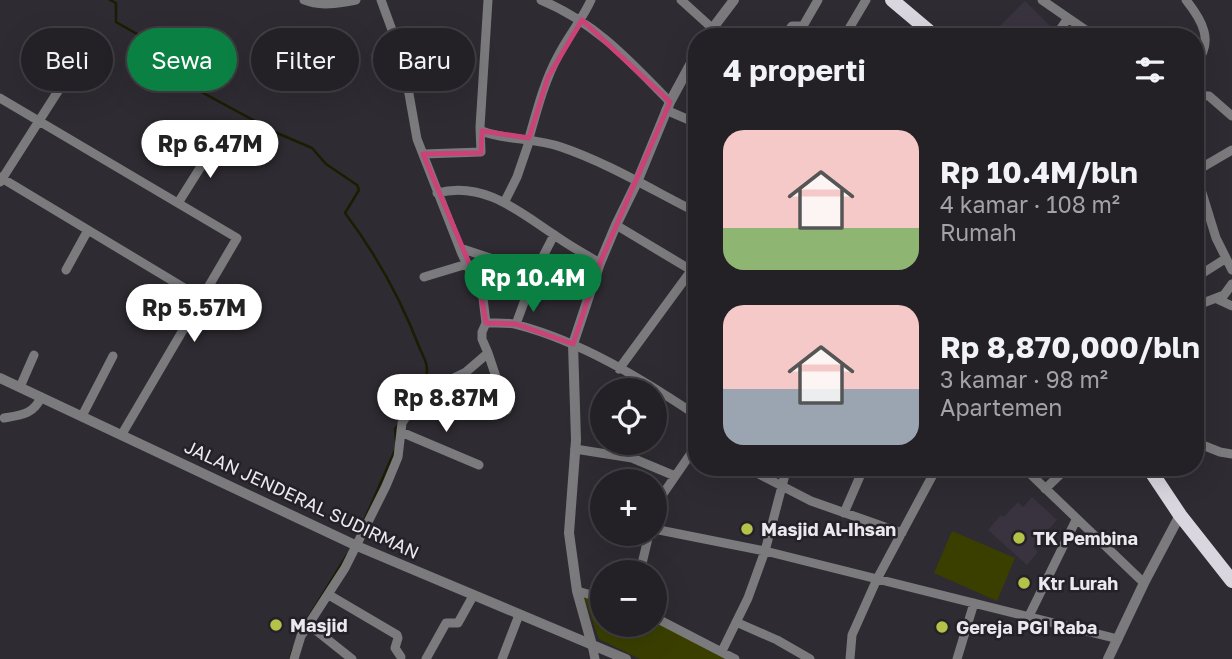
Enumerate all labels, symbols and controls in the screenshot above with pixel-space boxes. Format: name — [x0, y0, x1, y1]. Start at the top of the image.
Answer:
chip: Beli — [21, 28, 113, 91]
chip: Sewa — [127, 28, 237, 91]
chip: Filter — [251, 28, 359, 91]
chip: Baru — [373, 28, 475, 91]
icon: filters — [1131, 51, 1169, 89]
text: 4 properti — [723, 52, 866, 88]
pin: Rp 6.47M — [138, 120, 282, 180]
text: Rp 6.47M — [157, 129, 263, 157]
text: Rp 10.4M/bln — [940, 154, 1138, 190]
icon: home — [779, 158, 863, 242]
text: 4 kamar · 108 m² — [940, 190, 1120, 218]
text: Rumah — [940, 218, 1017, 246]
pin: Rp 10.4M — [461, 254, 605, 314]
text: Rp 10.4M — [481, 263, 585, 291]
pin: Rp 5.57M — [122, 284, 266, 344]
text: Rp 5.57M — [142, 293, 246, 321]
text: Rp 8,870,000/bln — [940, 329, 1200, 365]
icon: home — [779, 333, 863, 417]
text: 3 kamar · 98 m² — [940, 365, 1108, 393]
pin: Rp 8.87M — [374, 374, 518, 434]
map controls — [590, 378, 667, 637]
button: locate — [590, 378, 667, 455]
text: Rp 8.87M — [393, 383, 499, 411]
text: Apartemen — [940, 393, 1062, 421]
street label: JALAN JENDERAL SUDIRMAN — [181, 435, 423, 563]
button: + — [590, 469, 667, 546]
place label: Masjid Al-Ihsan — [761, 518, 896, 540]
marker: Masjid Al-Ihsan — [739, 521, 755, 537]
place label: TK Pembina — [1033, 527, 1138, 549]
marker: TK Pembina — [1011, 530, 1027, 546]
button: − — [590, 560, 667, 637]
place label: Ktr Lurah — [1038, 572, 1118, 594]
marker: Ktr Lurah — [1016, 575, 1032, 591]
place label: Masjid — [290, 614, 347, 636]
place label: Gereja PGI Raba — [956, 616, 1097, 638]
marker: Masjid — [268, 617, 284, 633]
marker: Gereja PGI Raba — [934, 619, 950, 635]

